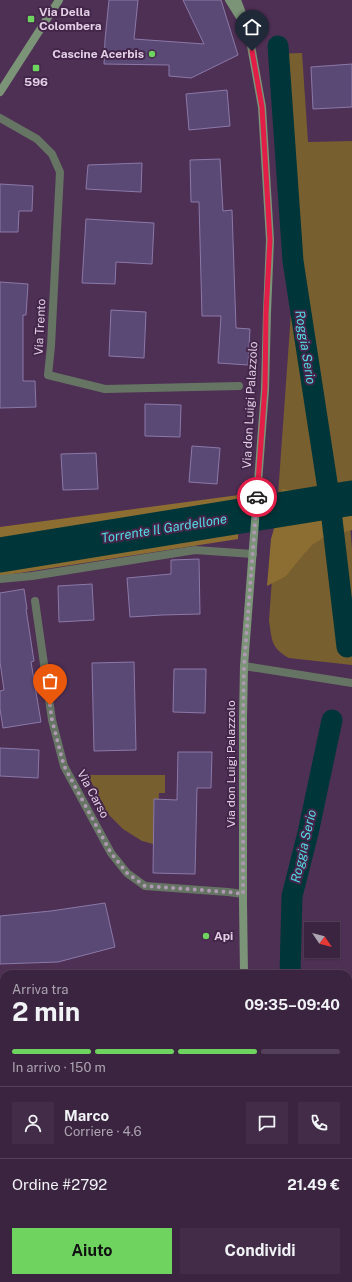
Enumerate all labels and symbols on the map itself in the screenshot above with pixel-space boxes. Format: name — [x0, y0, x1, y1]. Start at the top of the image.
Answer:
place label: Via Della Colombera — [39, 5, 102, 33]
pin — [235, 10, 269, 51]
marker: Via Della Colombera — [26, 14, 36, 24]
place label: Cascine Acerbis — [52, 47, 144, 61]
marker: Cascine Acerbis — [147, 49, 157, 59]
marker: 596 — [31, 63, 41, 73]
place label: 596 — [24, 75, 48, 89]
street label: Via Trento — [32, 298, 48, 356]
water label: Roggia Serio — [292, 309, 319, 385]
street label: Via don Luigi Palazzolo — [240, 341, 260, 469]
courier — [237, 477, 277, 517]
water label: Torrente Il Gardellone — [100, 511, 228, 546]
pin — [33, 664, 67, 705]
street label: Via don Luigi Palazzolo — [224, 700, 238, 828]
street label: Via Carso — [74, 767, 112, 821]
water label: Roggia Serio — [288, 808, 319, 884]
north arrow — [304, 922, 340, 958]
place label: Api — [214, 929, 233, 943]
marker: Api — [201, 931, 211, 941]

